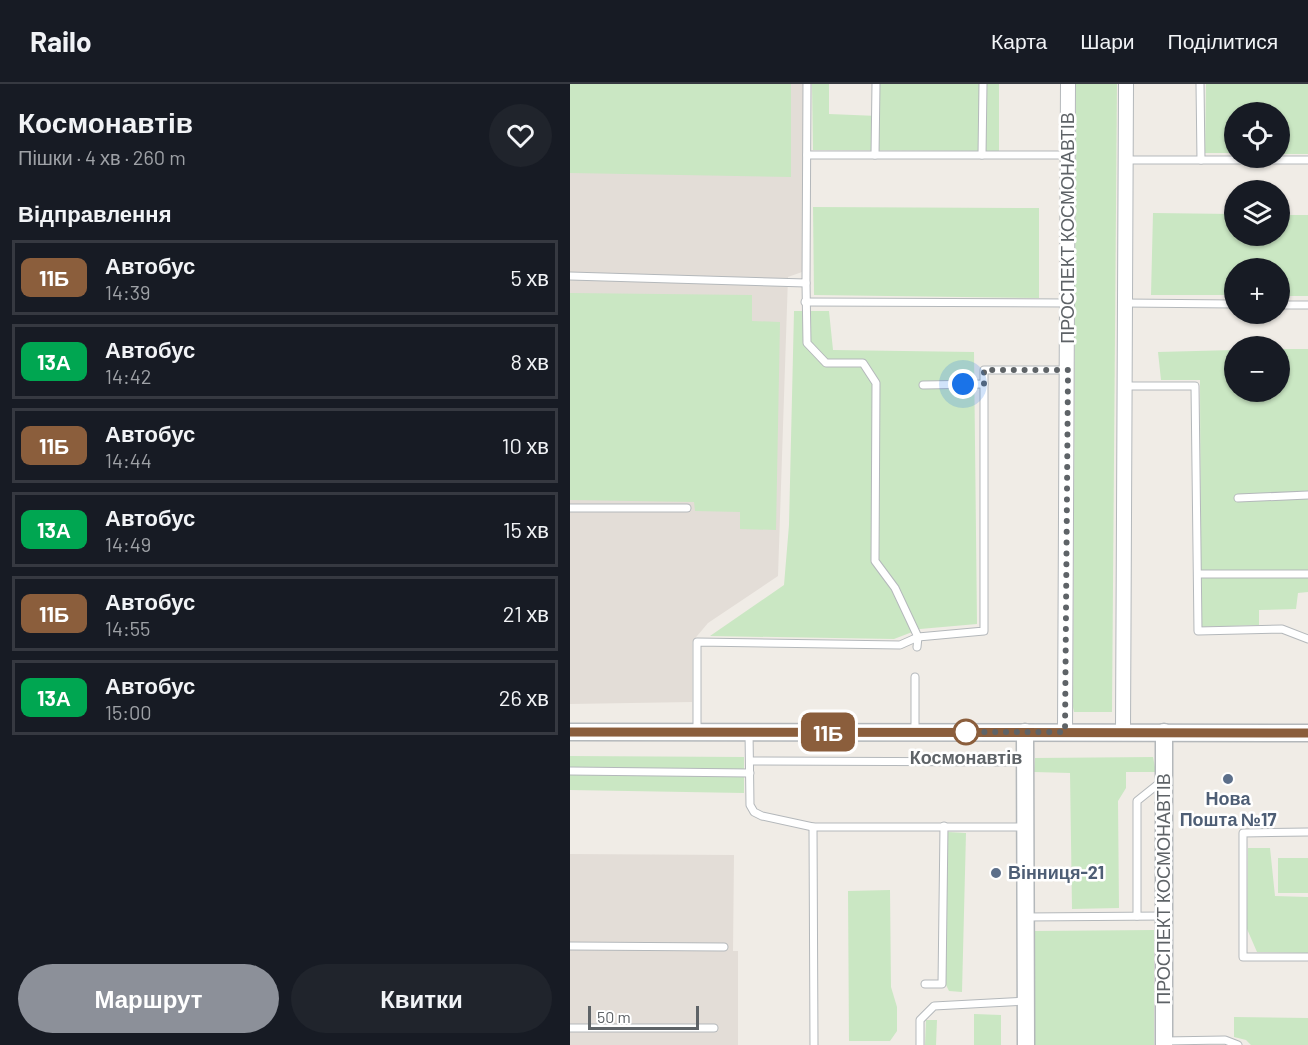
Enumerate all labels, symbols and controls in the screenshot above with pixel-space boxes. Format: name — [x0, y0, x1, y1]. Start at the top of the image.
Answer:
text: Railo — [30, 24, 92, 58]
text: Карта — [991, 28, 1047, 53]
text: Шари — [1080, 28, 1135, 53]
text: Поділитися — [1168, 28, 1278, 53]
map controls — [1224, 102, 1290, 402]
button: locate — [1224, 102, 1290, 168]
button: heart — [489, 104, 552, 167]
text: Космонавтів — [18, 105, 193, 139]
street label: ПРОСПЕКТ КОСМОНАВТІВ — [1056, 112, 1078, 344]
text: Пішки · 4 хв · 260 m — [18, 145, 186, 169]
button: layers — [1224, 180, 1290, 246]
text: Відправлення — [18, 200, 172, 226]
text: Автобус — [105, 252, 195, 278]
button: + — [1224, 258, 1290, 324]
text: 5 хв — [511, 264, 549, 290]
text: 11Б — [39, 265, 69, 290]
text: 14:39 — [105, 280, 151, 304]
text: Автобус — [105, 336, 195, 362]
button: − — [1224, 336, 1290, 402]
text: 8 хв — [510, 348, 549, 374]
text: 13А — [37, 349, 71, 374]
text: 14:42 — [105, 364, 152, 388]
your location — [948, 369, 978, 399]
text: Автобус — [105, 420, 195, 446]
text: 10 хв — [502, 432, 549, 458]
text: 11Б — [39, 433, 69, 458]
text: 14:44 — [105, 448, 152, 472]
text: Автобус — [105, 504, 195, 530]
text: 15 хв — [503, 516, 549, 542]
text: 13А — [37, 517, 71, 542]
text: 14:49 — [105, 532, 151, 556]
text: Автобус — [105, 588, 195, 614]
text: 21 хв — [503, 600, 549, 626]
text: 11Б — [39, 601, 69, 626]
text: 14:55 — [105, 616, 150, 640]
text: Автобус — [105, 672, 195, 698]
text: 26 хв — [499, 684, 549, 710]
text: 13А — [37, 685, 71, 710]
text: 15:00 — [105, 700, 152, 724]
line badge: 11Б — [794, 712, 862, 752]
marker: Космонавтів — [953, 719, 979, 745]
text: 11Б — [813, 720, 843, 745]
place label: Космонавтів — [910, 746, 1022, 768]
marker: Нова Пошта №17 — [1221, 772, 1235, 786]
street label: ПРОСПЕКТ КОСМОНАВТІВ — [1152, 773, 1174, 1005]
place label: Нова Пошта №17 — [1180, 787, 1276, 830]
place label: Вінниця-21 — [1008, 861, 1104, 883]
marker: Вінниця-21 — [989, 866, 1003, 880]
button: Маршрут — [18, 964, 279, 1033]
button: Квитки — [291, 964, 552, 1033]
scale bar — [588, 1003, 699, 1030]
text: 50 m — [597, 1007, 631, 1026]

